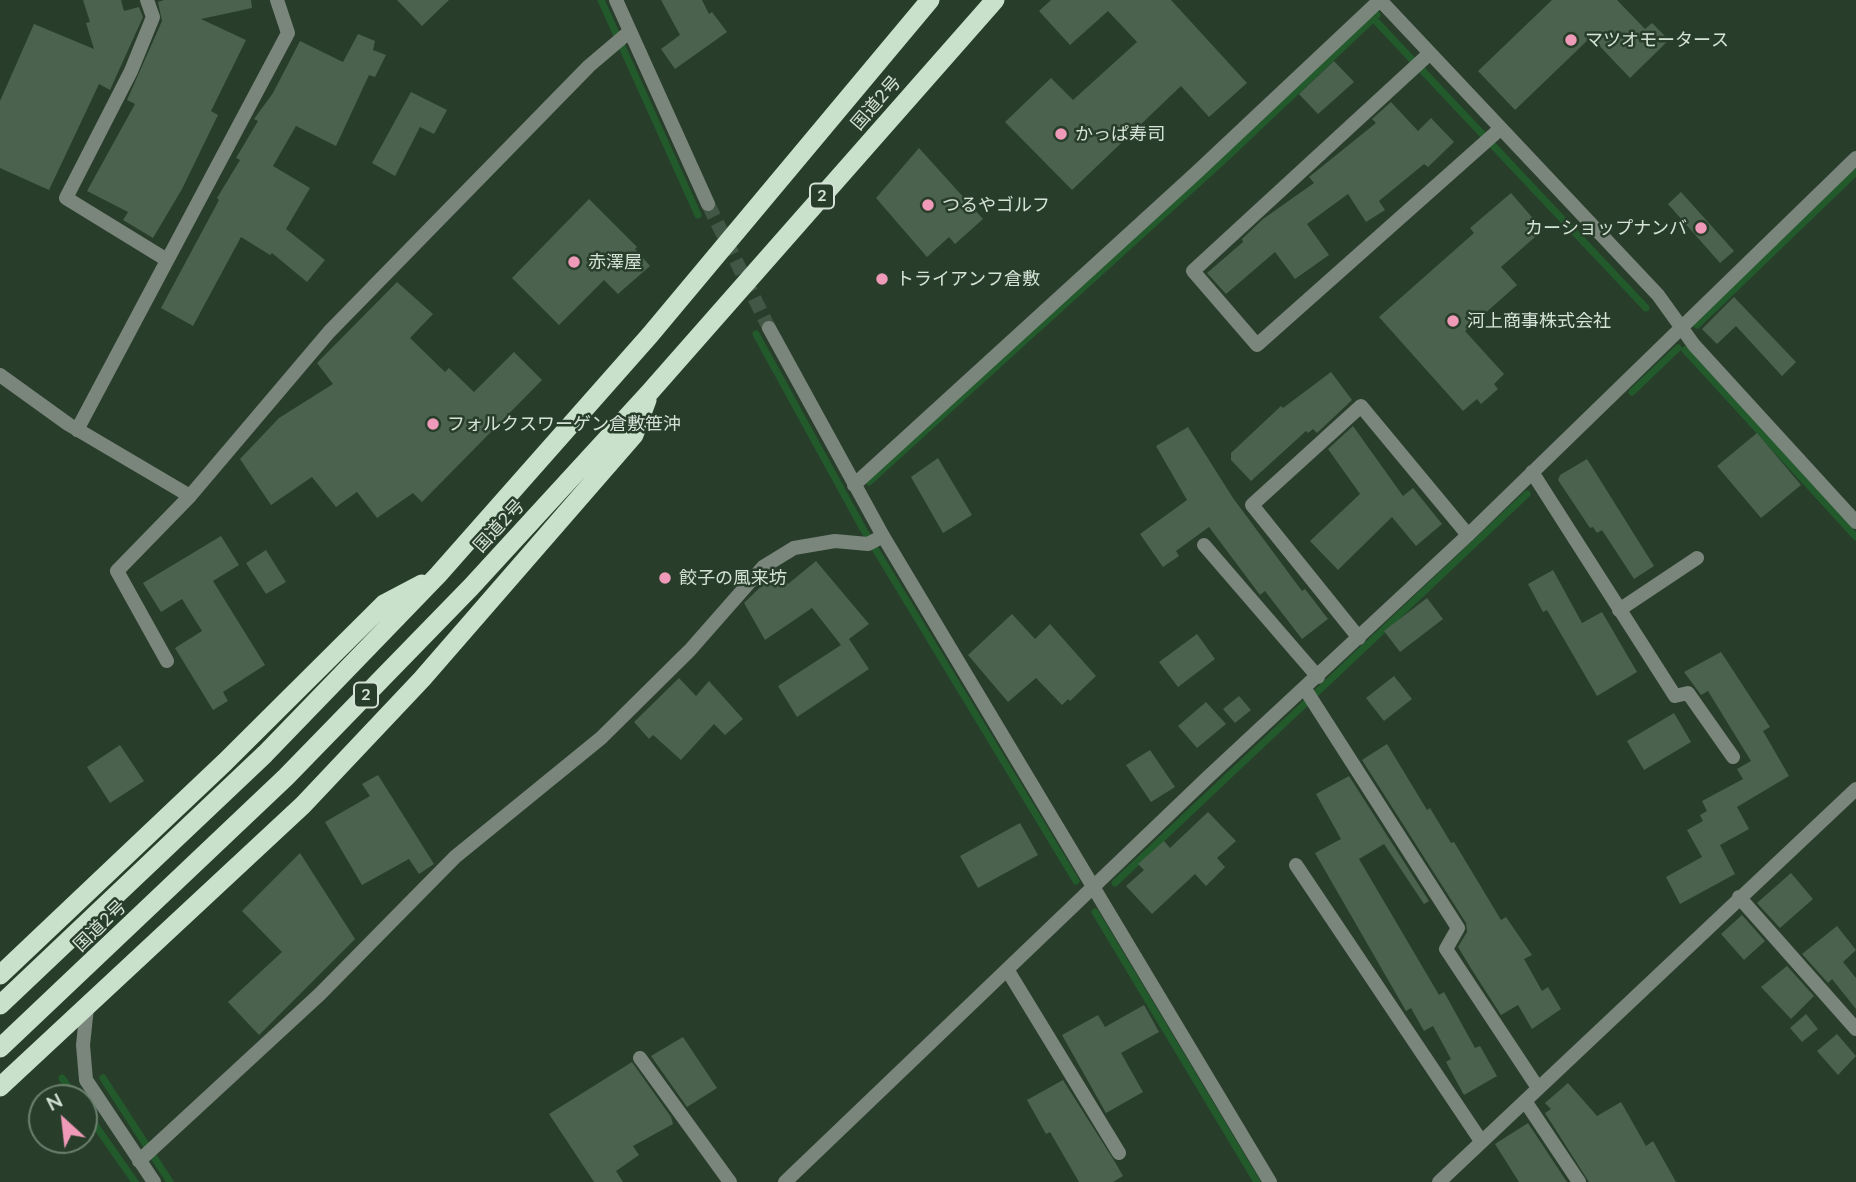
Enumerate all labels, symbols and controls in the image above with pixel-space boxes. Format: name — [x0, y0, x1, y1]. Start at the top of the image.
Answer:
place label: マツオモータース — [1585, 29, 1729, 51]
marker: マツオモータース — [1563, 32, 1579, 48]
street label: 国道2号 — [847, 72, 905, 134]
place label: かっぱ寿司 — [1075, 123, 1165, 145]
marker: かっぱ寿司 — [1053, 126, 1069, 142]
road number: 2 — [810, 184, 834, 208]
place label: つるやゴルフ — [942, 194, 1050, 216]
marker: つるやゴルフ — [920, 197, 936, 213]
place label: カーショップナンバ — [1525, 217, 1687, 239]
marker: カーショップナンバ — [1693, 220, 1709, 236]
place label: 赤澤屋 — [588, 251, 642, 273]
marker: 赤澤屋 — [566, 254, 582, 270]
place label: トライアンフ倉敷 — [896, 268, 1040, 290]
marker: トライアンフ倉敷 — [874, 271, 890, 287]
place label: 河上商事株式会社 — [1467, 310, 1611, 332]
marker: 河上商事株式会社 — [1445, 313, 1461, 329]
place label: フォルクスワーゲン倉敷笹沖 — [447, 413, 681, 435]
marker: フォルクスワーゲン倉敷笹沖 — [425, 416, 441, 432]
street label: 国道2号 — [469, 495, 529, 557]
place label: 餃子の風来坊 — [679, 567, 787, 589]
marker: 餃子の風来坊 — [657, 570, 673, 586]
road number: 2 — [354, 682, 378, 708]
street label: 国道2号 — [69, 896, 131, 956]
north arrow — [28, 1084, 98, 1154]
text: N — [42, 1088, 66, 1115]

